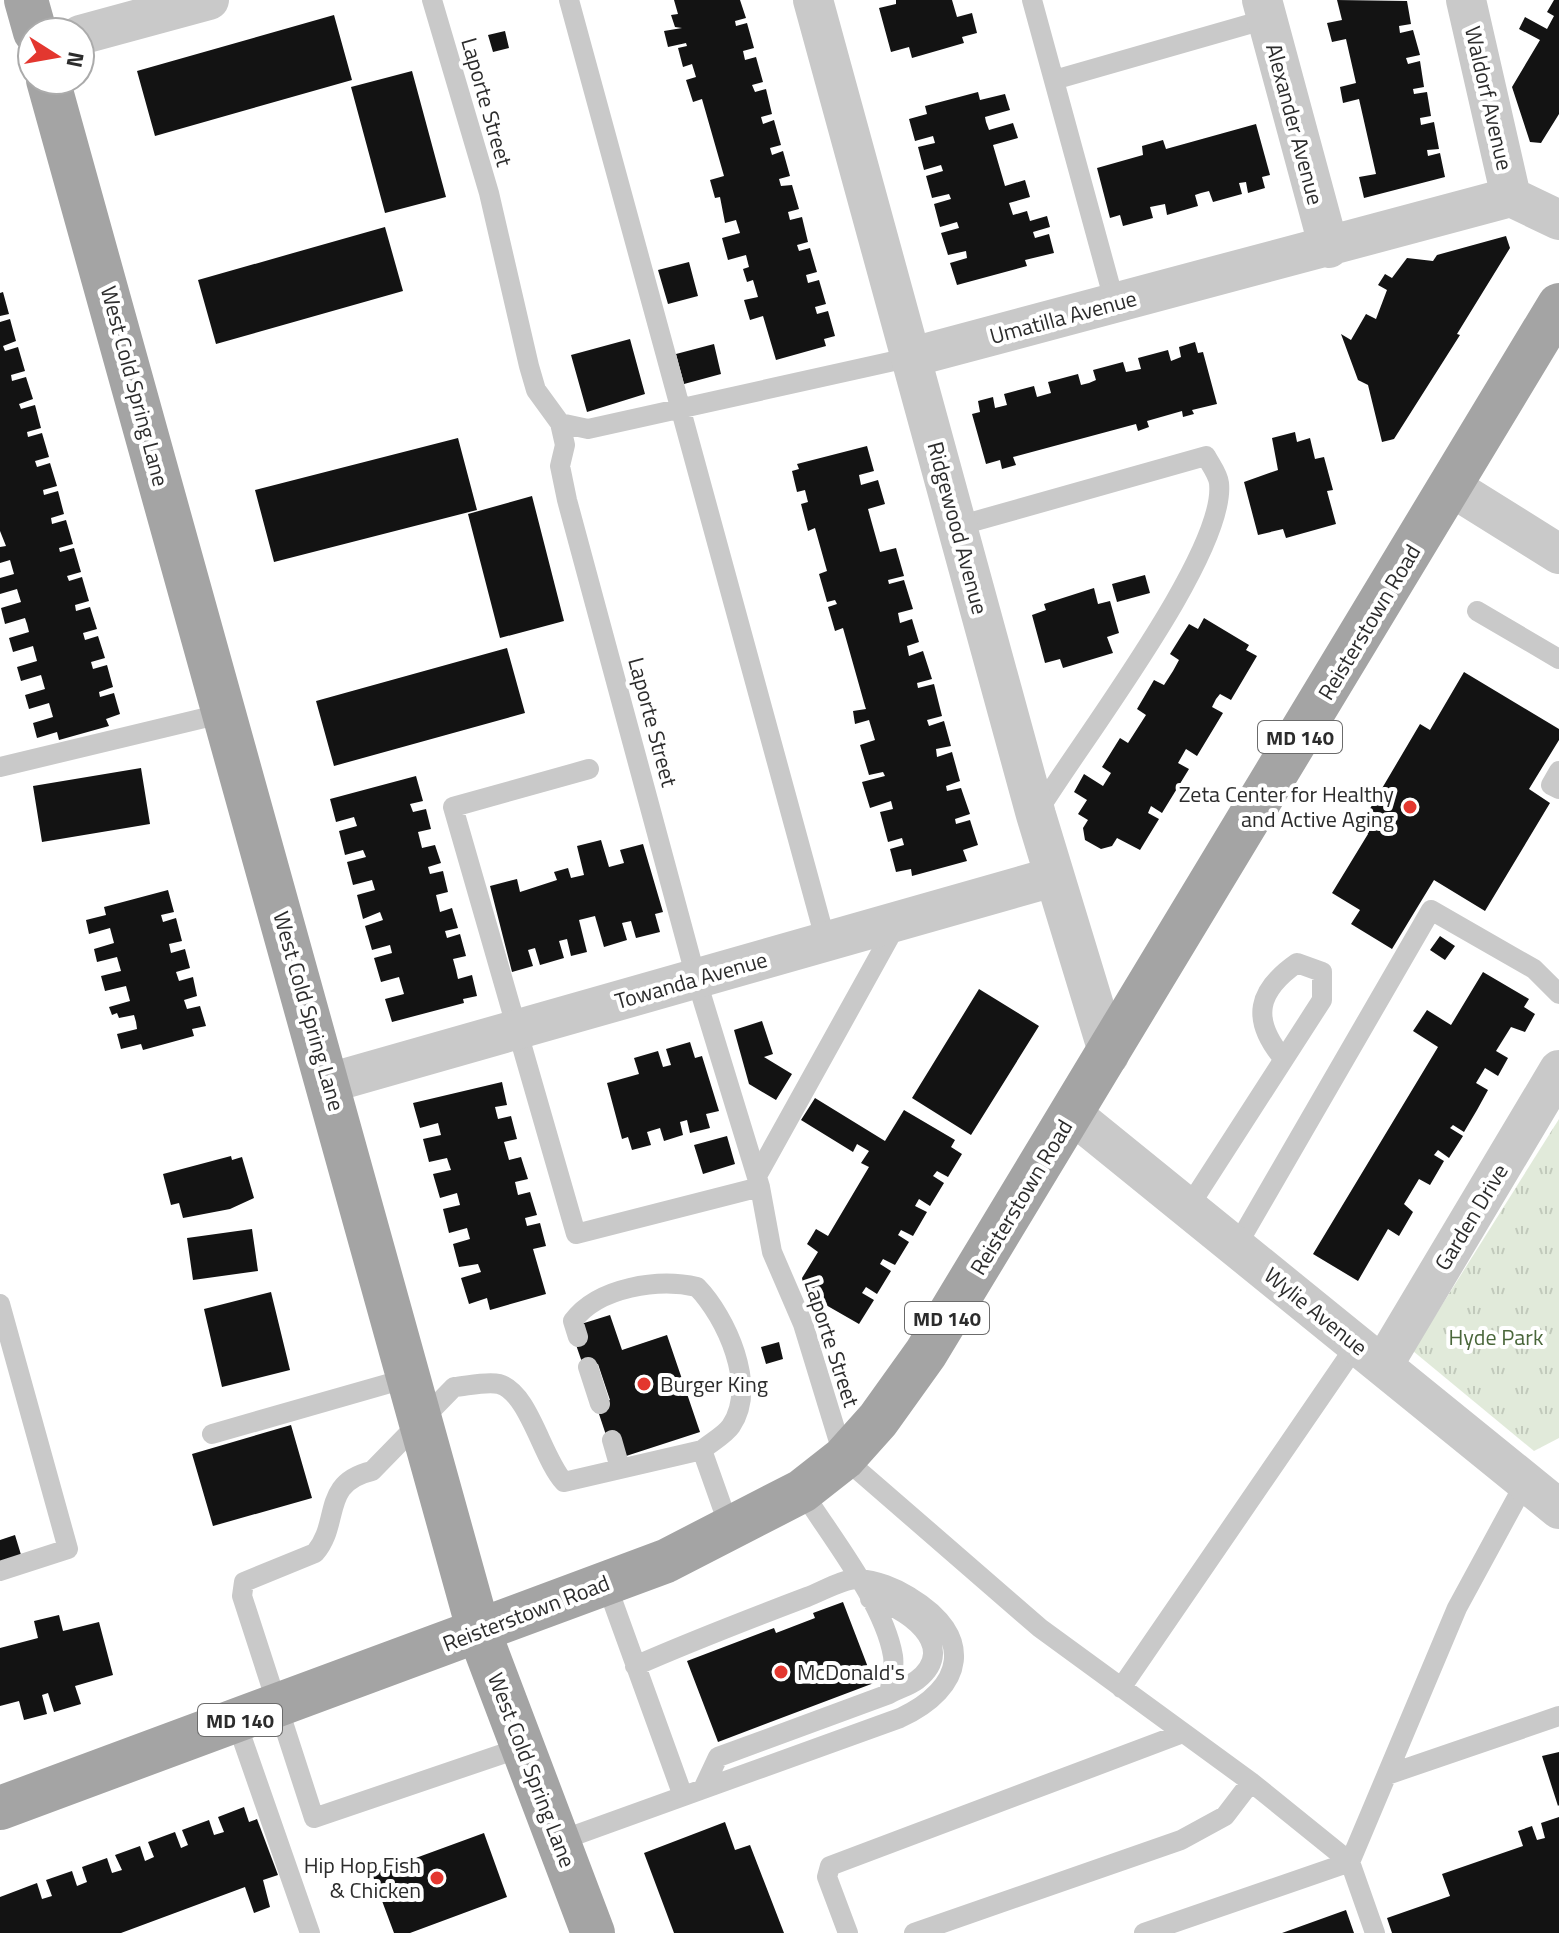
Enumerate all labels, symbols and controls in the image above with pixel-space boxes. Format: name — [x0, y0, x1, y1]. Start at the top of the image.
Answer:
north arrow — [16, 16, 96, 96]
street label: Waldorf Avenue — [1456, 23, 1522, 173]
street label: Laporte Street — [452, 33, 522, 171]
street label: Alexander Avenue — [1257, 39, 1333, 209]
text: N — [57, 49, 94, 71]
street label: Umatilla Avenue — [986, 281, 1140, 353]
street label: West Cold Spring Lane — [92, 282, 178, 490]
street label: Ridgewood Avenue — [919, 438, 997, 618]
street label: Reisterstown Road — [1309, 538, 1429, 706]
street label: Laporte Street — [619, 653, 687, 791]
road number: MD 140 — [1258, 721, 1342, 753]
place label: Zeta Center for Healthy and Active Aging — [1179, 777, 1394, 836]
marker: Zeta Center for Healthy and Active Aging — [1401, 798, 1419, 816]
street label: West Cold Spring Lane — [264, 907, 354, 1115]
street label: Towanda Avenue — [611, 942, 771, 1018]
street label: Reisterstown Road — [961, 1113, 1081, 1281]
street label: Garden Drive — [1426, 1157, 1516, 1277]
street label: Wylie Avenue — [1257, 1259, 1375, 1363]
street label: Laporte Street — [795, 1275, 869, 1412]
road number: MD 140 — [905, 1302, 989, 1334]
park label: Hyde Park — [1449, 1320, 1544, 1354]
place label: Burger King — [660, 1367, 768, 1401]
marker: Burger King — [635, 1375, 653, 1393]
street label: Reisterstown Road — [438, 1566, 614, 1660]
place label: McDonald's — [797, 1655, 905, 1689]
marker: McDonald's — [772, 1663, 790, 1681]
street label: West Cold Spring Lane — [479, 1668, 585, 1872]
road number: MD 140 — [198, 1704, 282, 1736]
place label: Hip Hop Fish & Chicken — [304, 1848, 421, 1907]
marker: Hip Hop Fish & Chicken — [428, 1869, 446, 1887]

